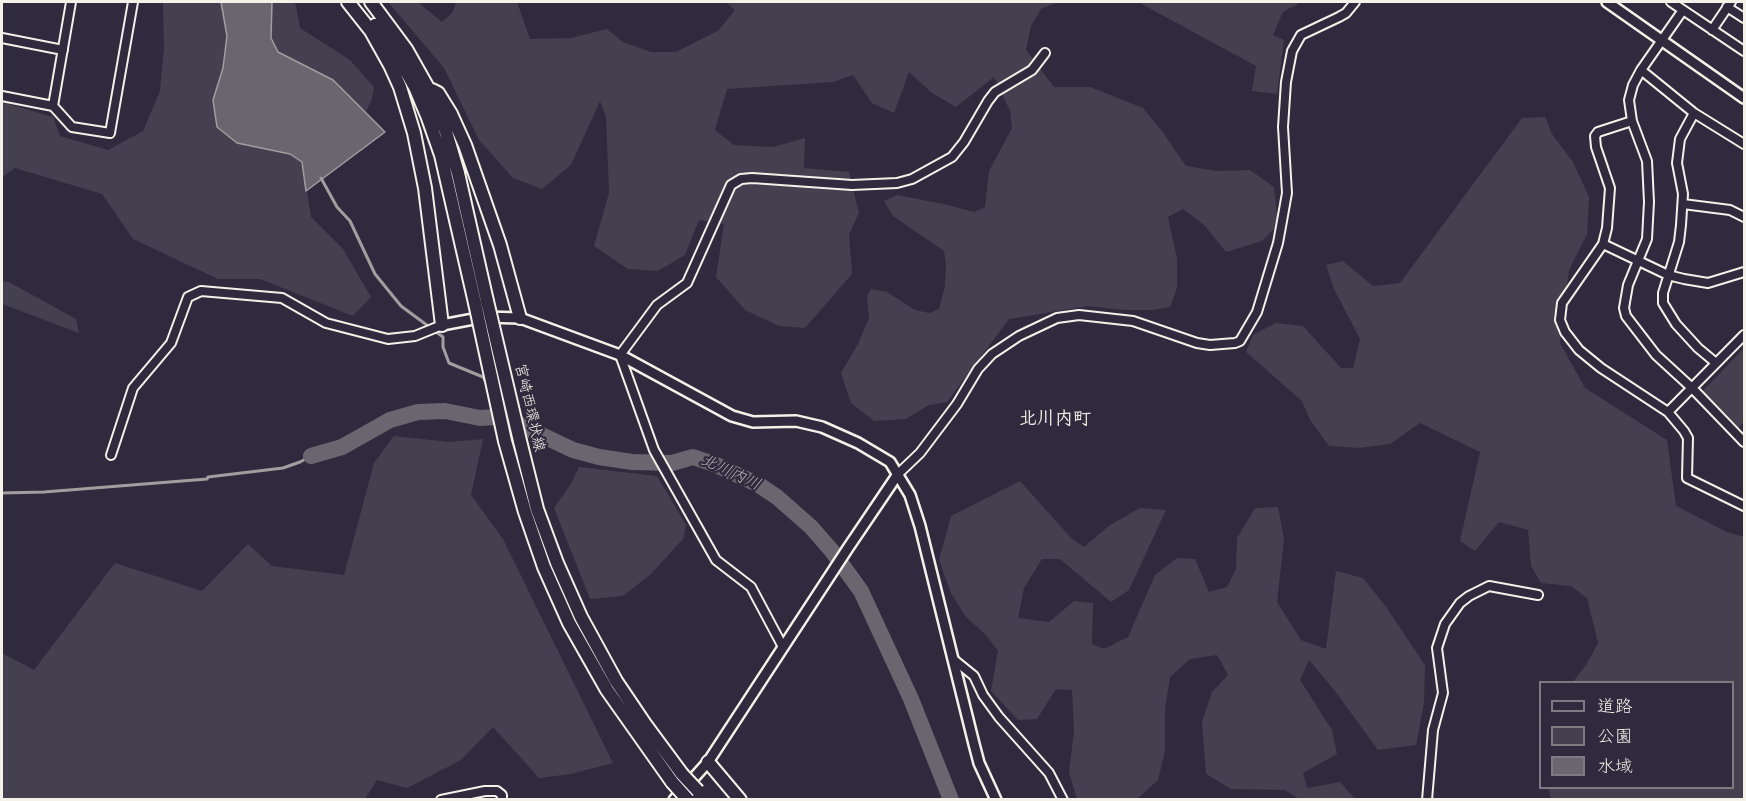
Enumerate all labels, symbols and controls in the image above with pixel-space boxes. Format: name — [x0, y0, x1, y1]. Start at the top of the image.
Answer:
street label: 宮崎西環状線 — [509, 362, 547, 454]
district label: 北川内町 — [1019, 410, 1091, 432]
water label: 北川内川 — [697, 452, 763, 496]
legend — [1539, 681, 1734, 789]
text: 道路 — [1597, 693, 1633, 722]
text: 公園 — [1597, 723, 1633, 752]
text: 水域 — [1597, 753, 1633, 782]

